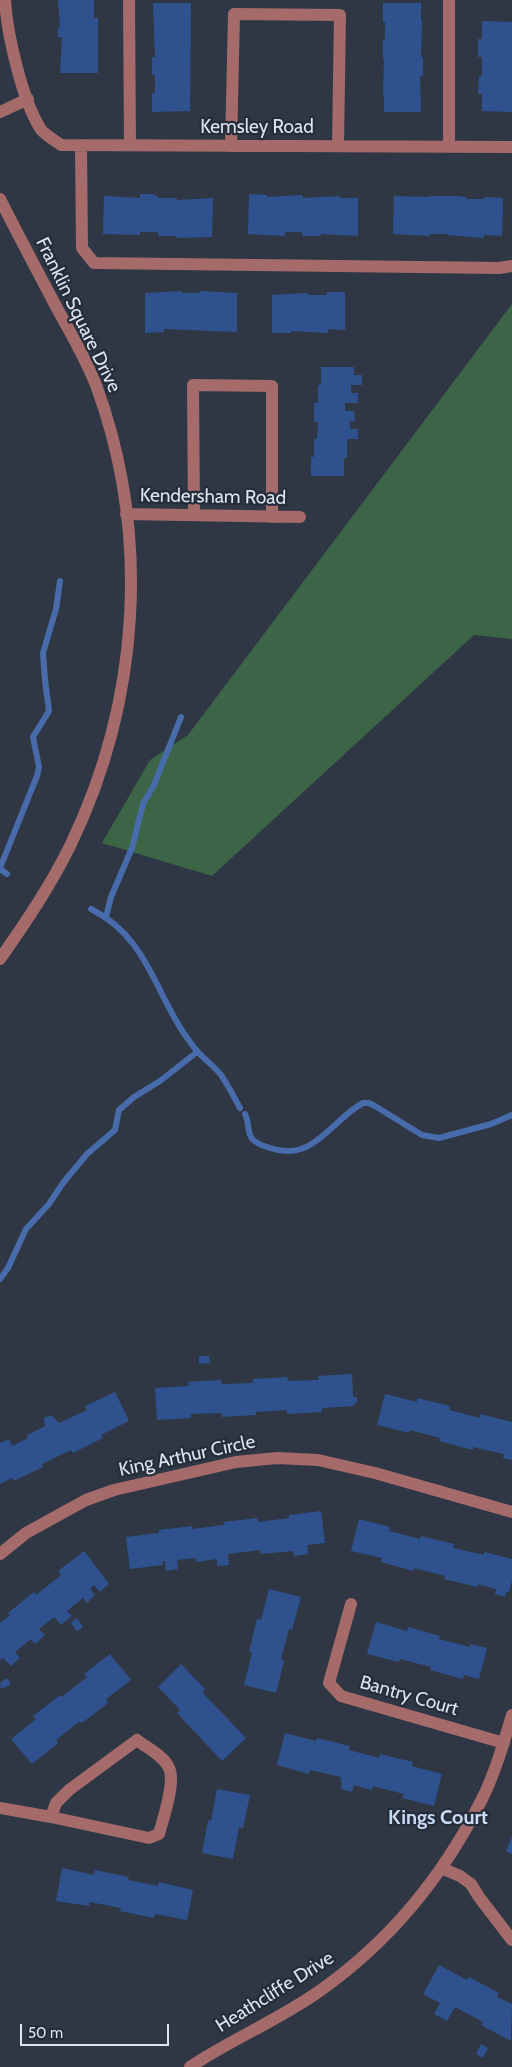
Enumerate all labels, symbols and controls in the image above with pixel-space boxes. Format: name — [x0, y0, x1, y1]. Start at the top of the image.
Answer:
street label: Kemsley Road — [200, 116, 314, 138]
street label: Franklin Square Drive — [31, 234, 125, 396]
street label: Kendersham Road — [140, 484, 286, 510]
street label: King Arthur Circle — [117, 1430, 257, 1482]
street label: Bantry Court — [357, 1671, 461, 1721]
district label: Kings Court — [388, 1806, 488, 1830]
street label: Heathcliffe Drive — [212, 1947, 338, 2037]
scale bar — [22, 2014, 171, 2046]
text: 50 m — [28, 2024, 63, 2042]

